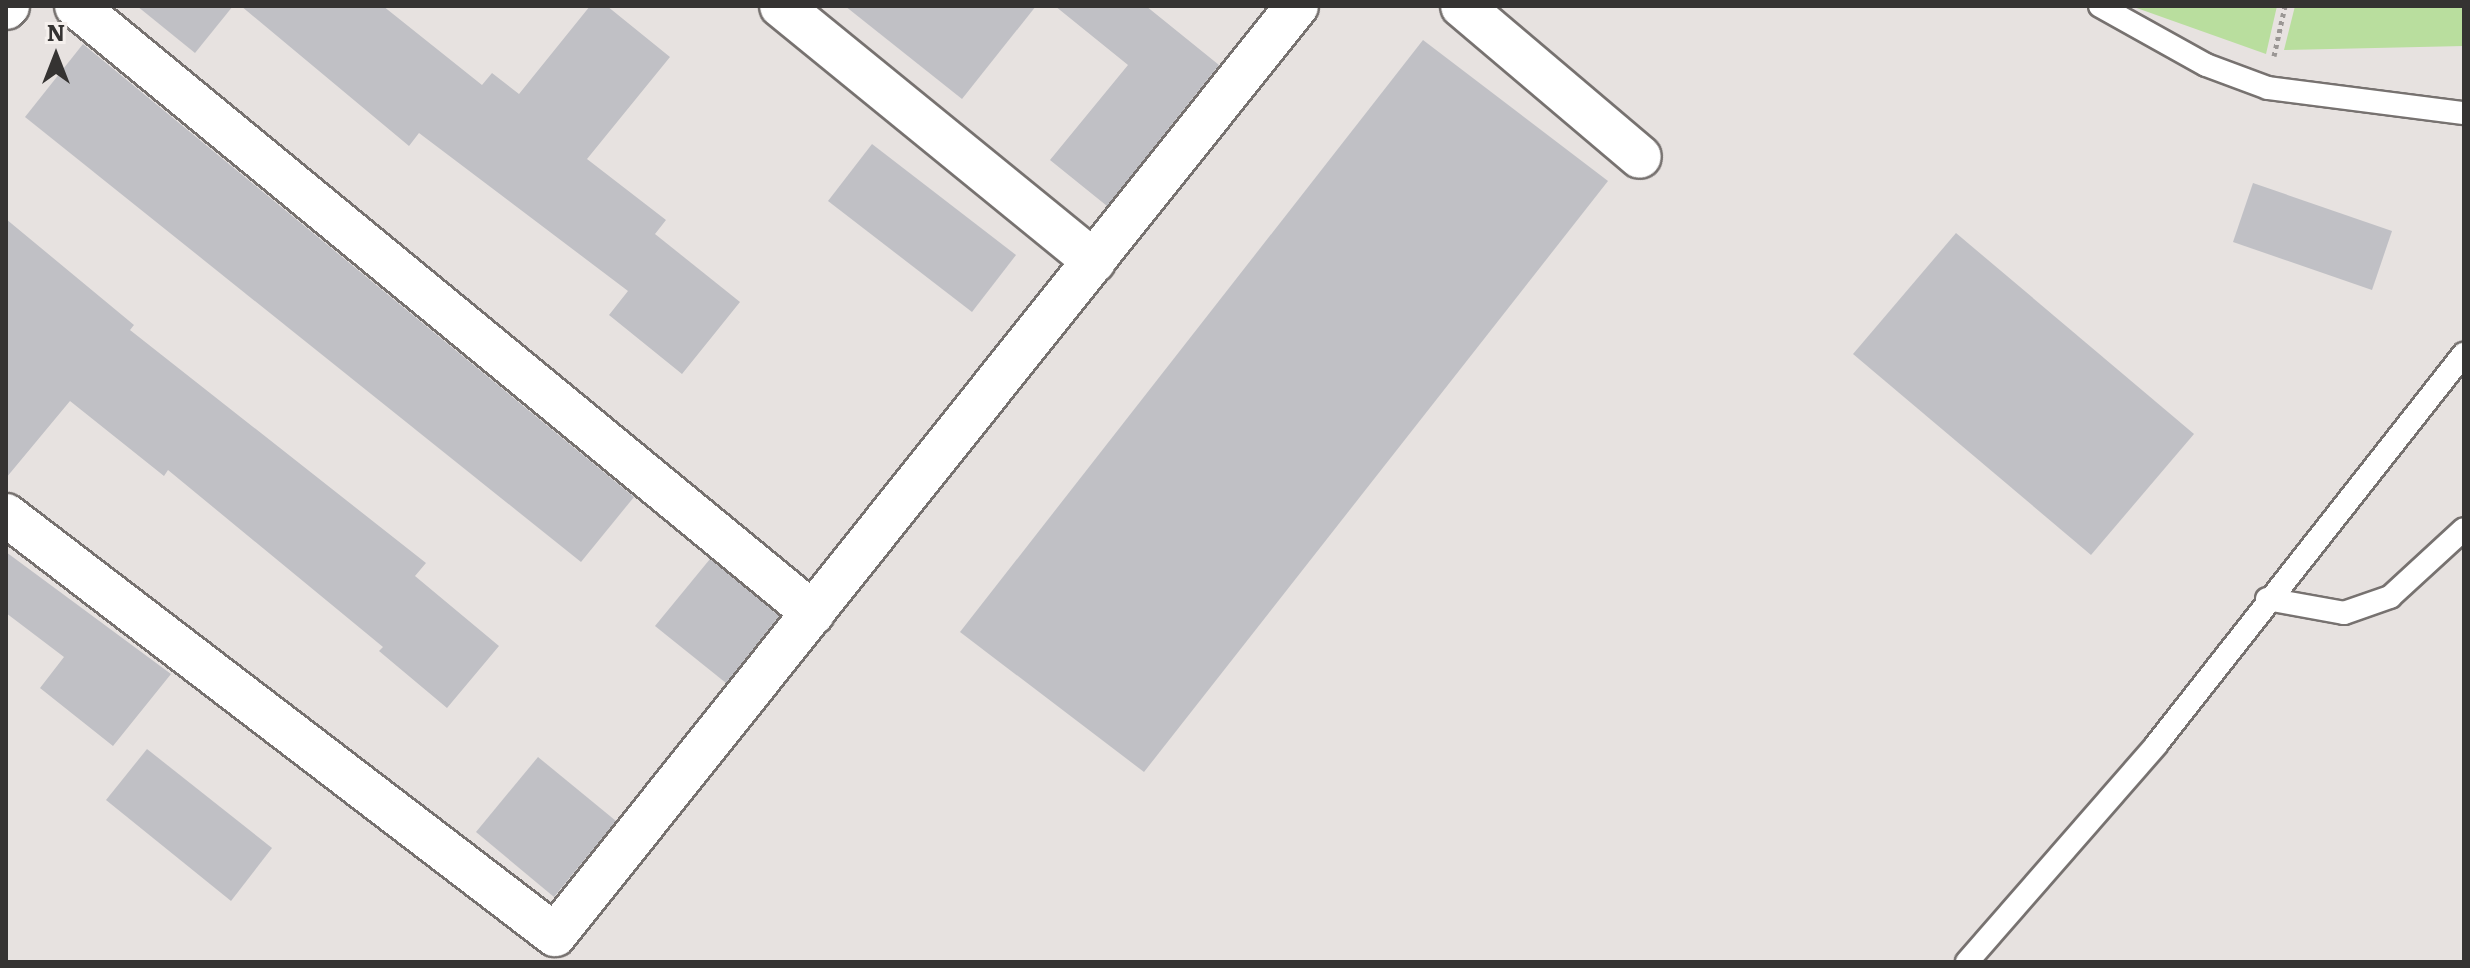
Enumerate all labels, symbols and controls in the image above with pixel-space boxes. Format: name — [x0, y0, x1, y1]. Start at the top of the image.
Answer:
text: N — [47, 15, 65, 48]
north arrow — [16, 16, 96, 96]

